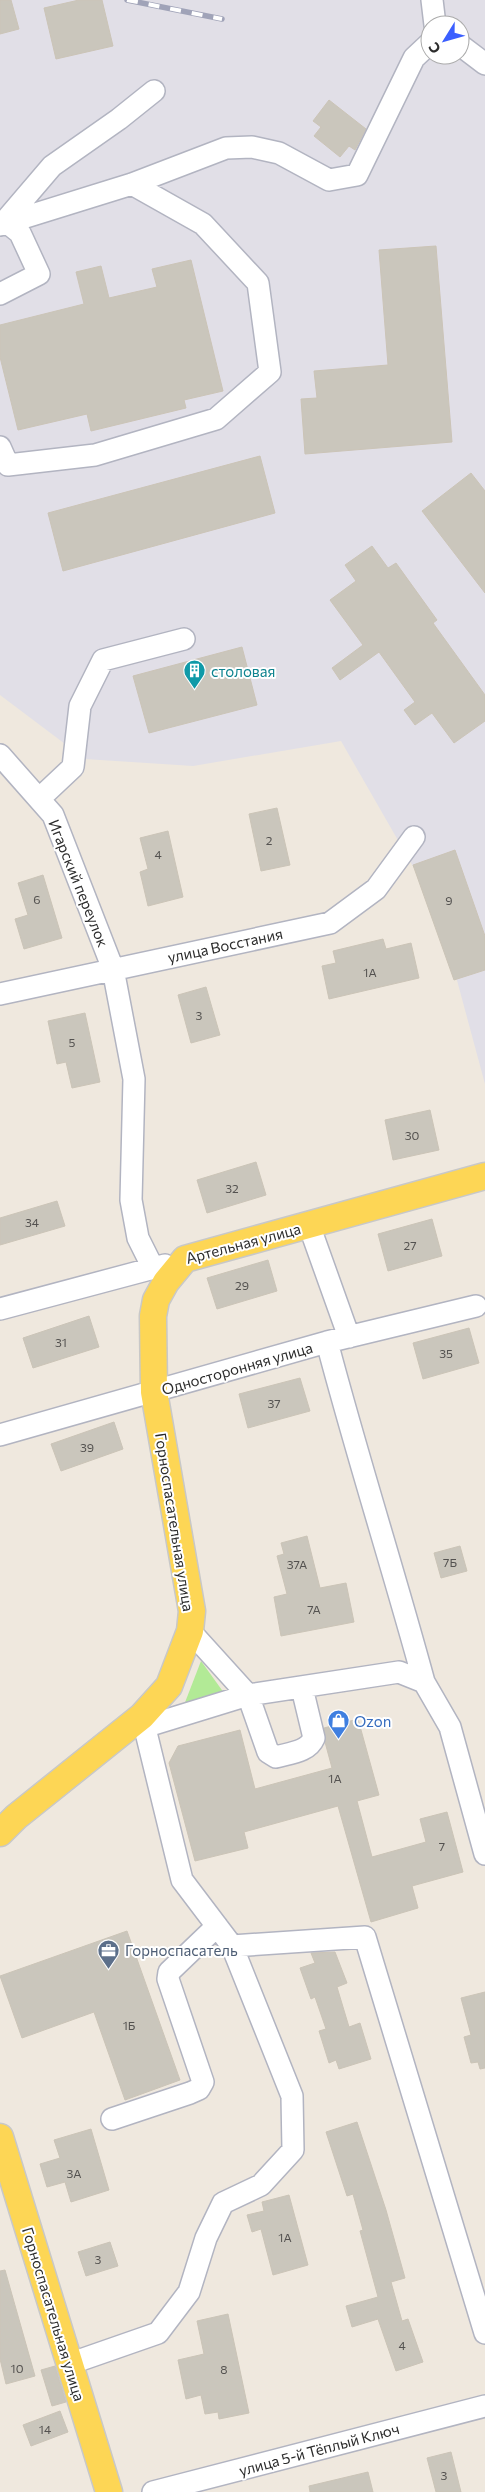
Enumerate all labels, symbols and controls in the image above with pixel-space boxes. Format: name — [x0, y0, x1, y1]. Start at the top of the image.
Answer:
north arrow — [420, 15, 470, 65]
text: С — [425, 39, 444, 57]
building icon: столовая — [183, 659, 207, 690]
place label: столовая — [211, 662, 275, 680]
street label: Игарский переулок — [45, 817, 113, 949]
house number: 2 — [266, 833, 273, 847]
house number: 4 — [154, 847, 162, 861]
house number: 6 — [33, 892, 41, 906]
house number: 9 — [445, 893, 453, 907]
street label: улица Восстания — [166, 924, 284, 966]
house number: 1А — [363, 965, 377, 979]
house number: 3 — [196, 1008, 203, 1022]
house number: 5 — [69, 1035, 76, 1049]
house number: 30 — [405, 1128, 420, 1142]
house number: 32 — [225, 1181, 239, 1195]
house number: 34 — [25, 1215, 39, 1229]
street label: Артельная улица — [184, 1219, 302, 1267]
house number: 27 — [404, 1238, 416, 1252]
house number: 29 — [235, 1278, 249, 1292]
house number: 31 — [55, 1335, 67, 1349]
street label: Односторонняя улица — [159, 1338, 315, 1398]
house number: 35 — [439, 1346, 453, 1360]
house number: 37 — [267, 1396, 281, 1410]
street label: Горноспасательная улица — [152, 1431, 198, 1613]
house number: 39 — [80, 1440, 94, 1454]
house number: 7Б — [443, 1555, 457, 1569]
house number: 37А — [287, 1557, 307, 1571]
house number: 7А — [307, 1602, 321, 1616]
shop icon: Ozon — [326, 1709, 350, 1740]
place label: Ozon — [354, 1712, 391, 1730]
house number: 1А — [328, 1771, 342, 1785]
house number: 7 — [439, 1839, 445, 1853]
office icon: Горноспасатель — [97, 1938, 121, 1969]
place label: Горноспасатель — [125, 1941, 238, 1959]
house number: 1Б — [123, 2018, 136, 2032]
house number: 3А — [67, 2166, 81, 2180]
street label: Горноспасательная улица — [19, 2225, 89, 2403]
house number: 1А — [278, 2230, 292, 2244]
house number: 3 — [95, 2252, 102, 2266]
house number: 4 — [398, 2338, 406, 2352]
house number: 10 — [11, 2361, 24, 2375]
house number: 8 — [220, 2362, 228, 2376]
street label: улица 5-й Тёплый Ключ — [237, 2419, 401, 2479]
house number: 14 — [39, 2422, 51, 2436]
house number: 3 — [441, 2468, 448, 2482]

